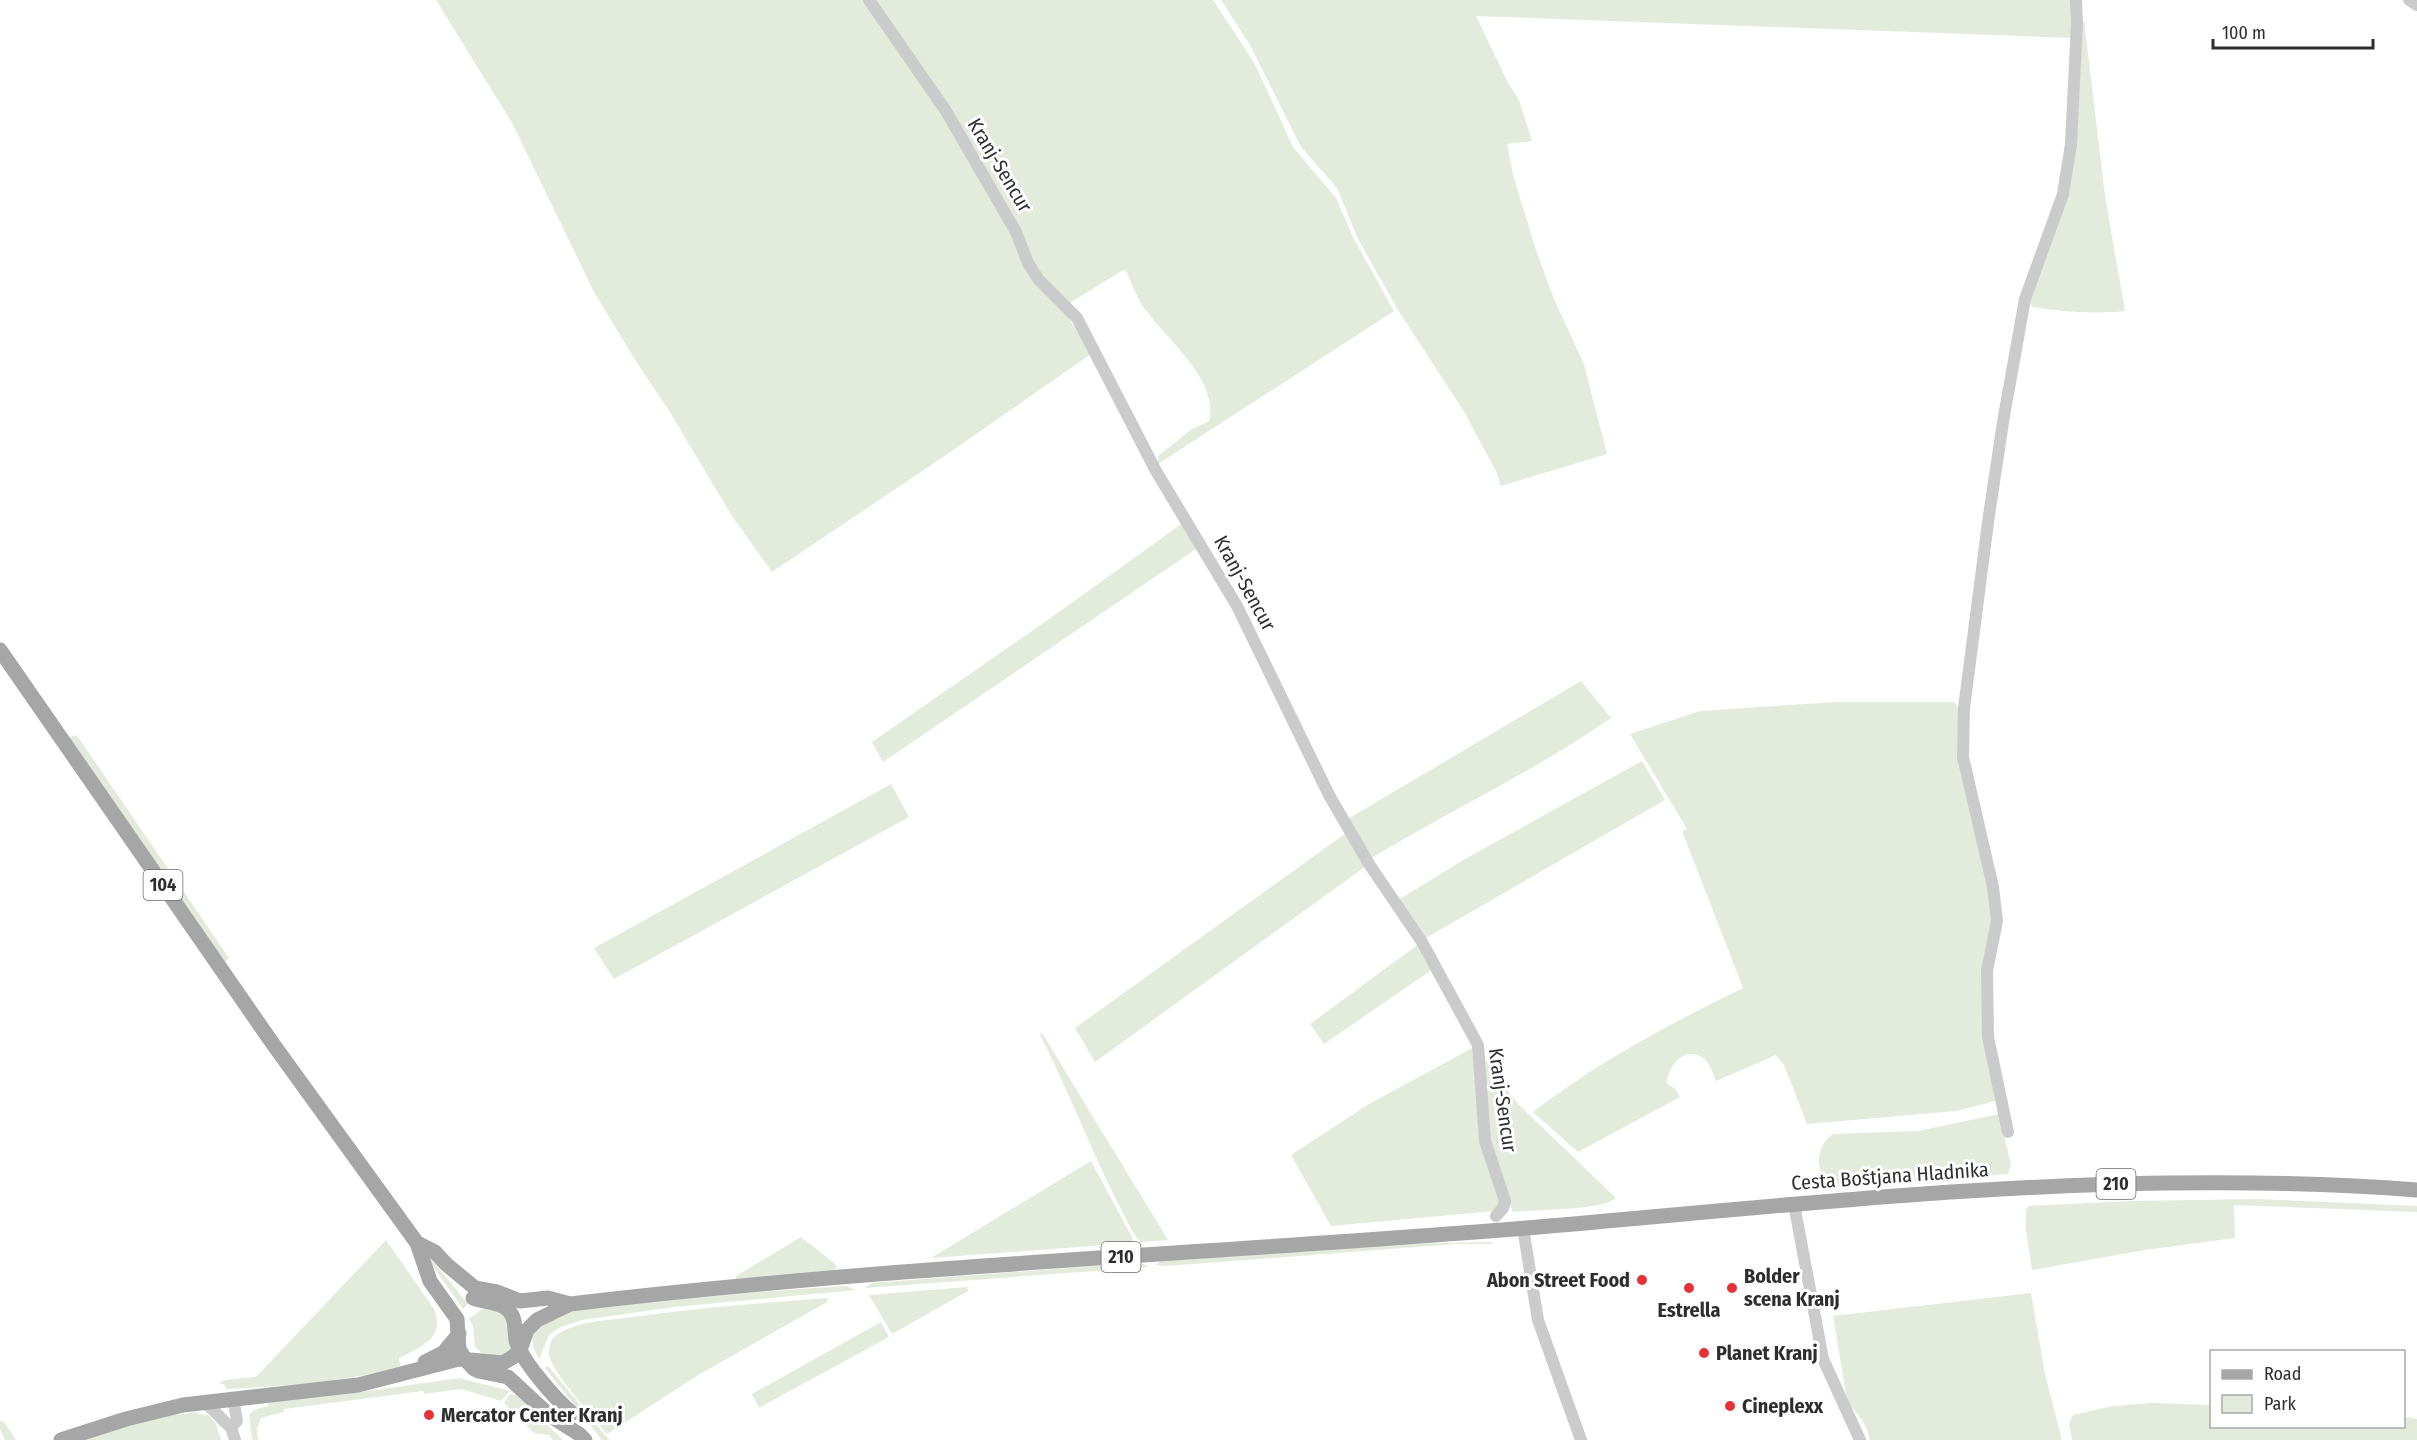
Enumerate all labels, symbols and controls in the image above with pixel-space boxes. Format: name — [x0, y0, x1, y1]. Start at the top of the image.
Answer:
scale bar — [2213, 12, 2374, 50]
text: 100 m — [2222, 22, 2266, 44]
street label: Kranj-Sencur — [963, 114, 1037, 216]
street label: Kranj-Sencur — [1209, 531, 1281, 635]
road number: 104 — [144, 870, 182, 900]
street label: Kranj-Sencur — [1484, 1046, 1522, 1154]
street label: Cesta Boštjana Hladnika — [1791, 1157, 1989, 1195]
road number: 210 — [2096, 1169, 2136, 1199]
road number: 210 — [1102, 1242, 1140, 1272]
place label: Bolder scena Kranj — [1744, 1264, 1840, 1311]
place label: Abon Street Food — [1486, 1268, 1630, 1292]
marker: Abon Street Food — [1635, 1273, 1649, 1287]
marker: Estrella — [1682, 1281, 1696, 1295]
marker: Bolder scena Kranj — [1725, 1281, 1739, 1295]
place label: Estrella — [1658, 1298, 1720, 1322]
place label: Planet Kranj — [1716, 1341, 1818, 1365]
marker: Planet Kranj — [1697, 1346, 1711, 1360]
legend — [2210, 1350, 2405, 1428]
text: Road — [2264, 1363, 2301, 1385]
text: Park — [2264, 1393, 2297, 1415]
place label: Cineplexx — [1742, 1394, 1824, 1418]
marker: Cineplexx — [1723, 1399, 1737, 1413]
place label: Mercator Center Kranj — [441, 1403, 623, 1427]
marker: Mercator Center Kranj — [422, 1408, 436, 1422]

